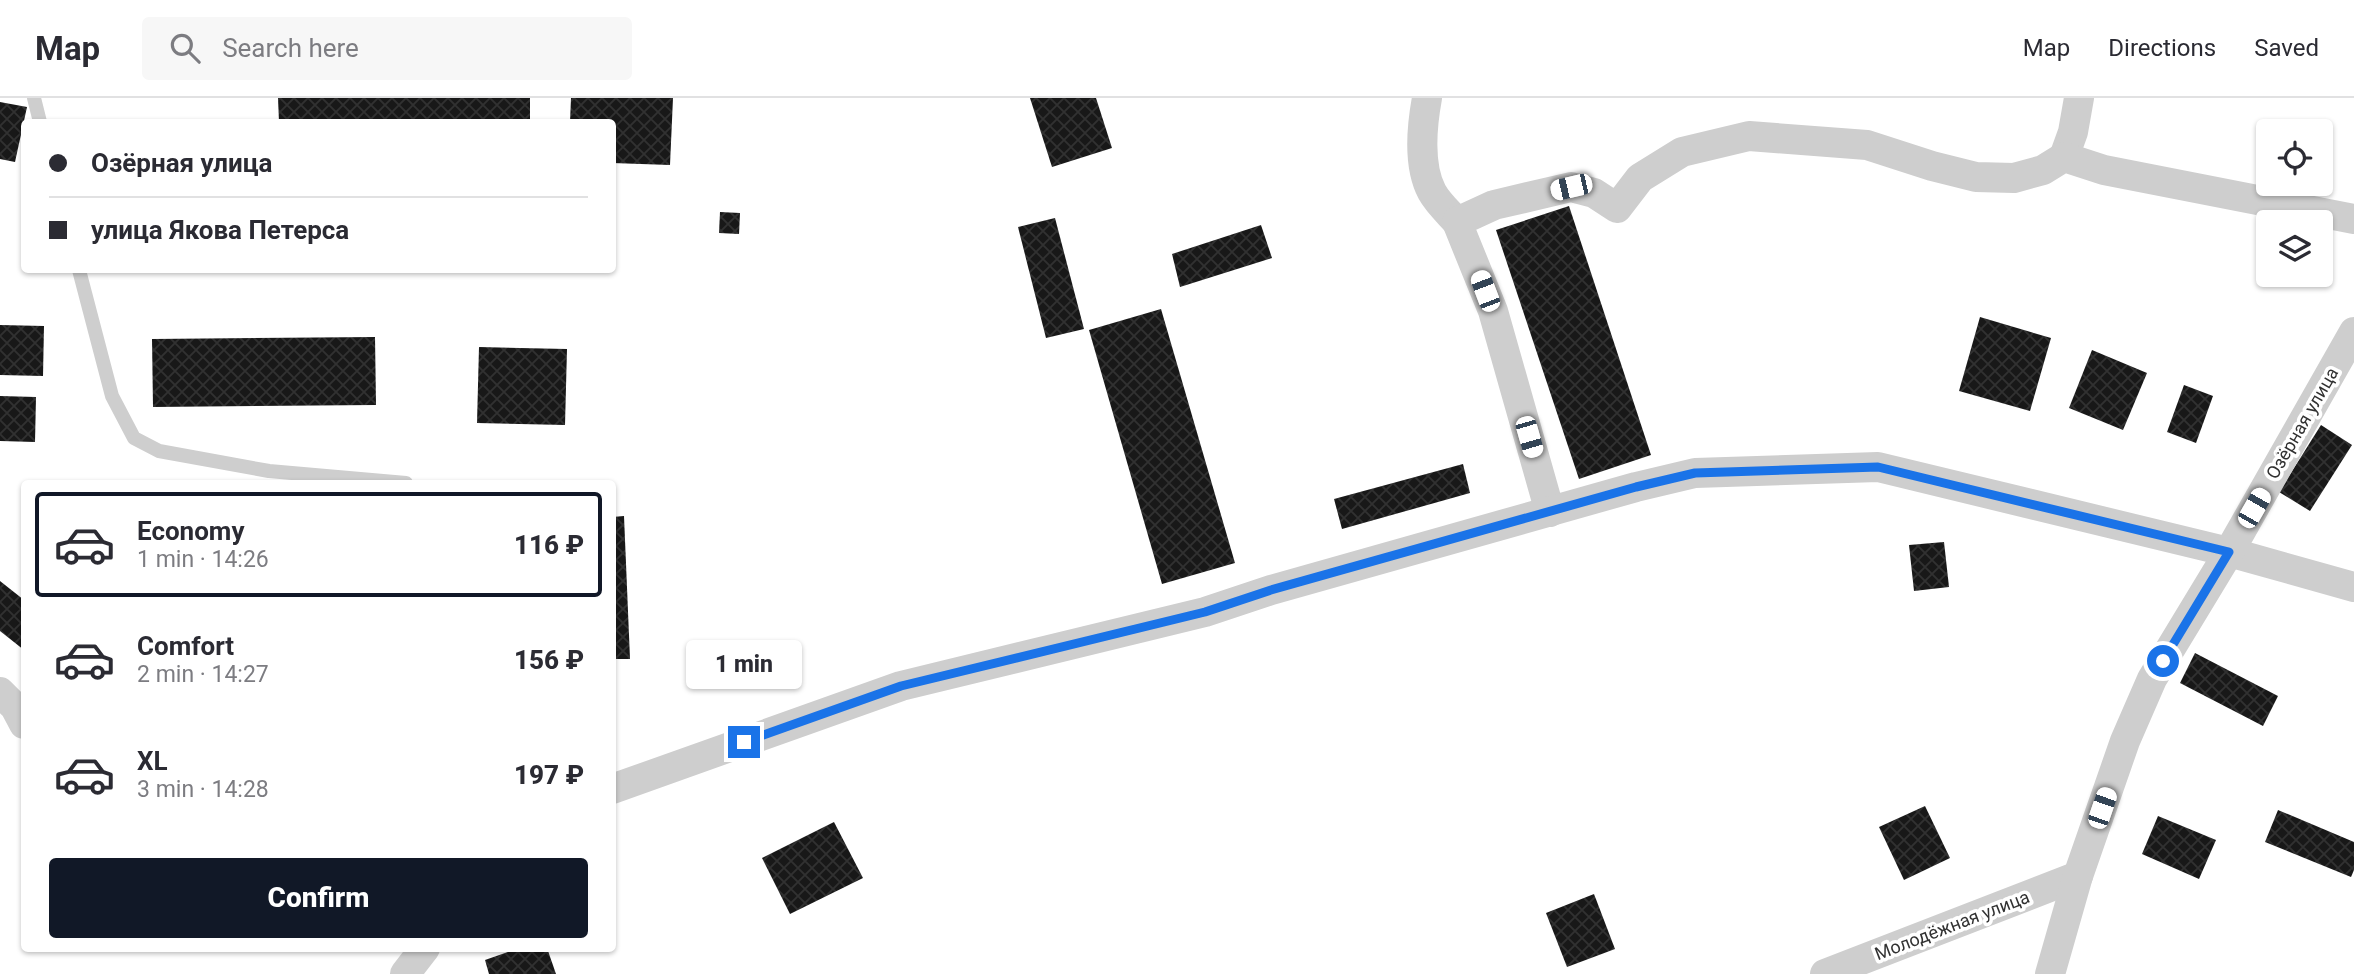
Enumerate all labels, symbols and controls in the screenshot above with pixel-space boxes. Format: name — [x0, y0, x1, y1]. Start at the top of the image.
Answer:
search box — [142, 17, 632, 80]
text: Map — [35, 29, 100, 68]
icon: search — [166, 29, 204, 67]
text: Search here — [222, 33, 359, 63]
text: Map — [2023, 34, 2070, 62]
text: Directions — [2108, 34, 2216, 62]
text: Saved — [2254, 34, 2319, 62]
map controls — [2256, 119, 2333, 287]
button: locate — [2256, 119, 2333, 196]
text: Озёрная улица — [91, 148, 272, 178]
car — [1549, 172, 1594, 202]
button: layers — [2256, 210, 2333, 287]
text: улица Якова Петерса — [91, 215, 349, 245]
car — [1468, 268, 1503, 314]
street label: Озёрная улица — [2262, 364, 2342, 482]
car — [1514, 414, 1545, 460]
car — [2235, 485, 2274, 531]
icon: car — [53, 513, 116, 576]
text: Economy — [137, 516, 244, 546]
text: 116 ₽ — [514, 530, 584, 560]
text: 1 min · 14:26 — [137, 546, 269, 573]
icon: car — [53, 628, 116, 691]
text: Comfort — [137, 631, 234, 661]
callout: 1 min — [686, 640, 802, 690]
text: 156 ₽ — [514, 645, 584, 675]
route start — [2147, 645, 2179, 677]
text: 1 min — [715, 651, 773, 678]
text: 2 min · 14:27 — [137, 661, 269, 688]
route end — [728, 726, 760, 758]
icon: car — [53, 743, 116, 806]
text: XL — [137, 746, 168, 776]
text: 197 ₽ — [514, 760, 584, 790]
text: 3 min · 14:28 — [137, 776, 269, 803]
car — [2086, 785, 2119, 831]
button: Confirm — [49, 858, 588, 938]
street label: Молодёжная улица — [1872, 886, 2032, 964]

